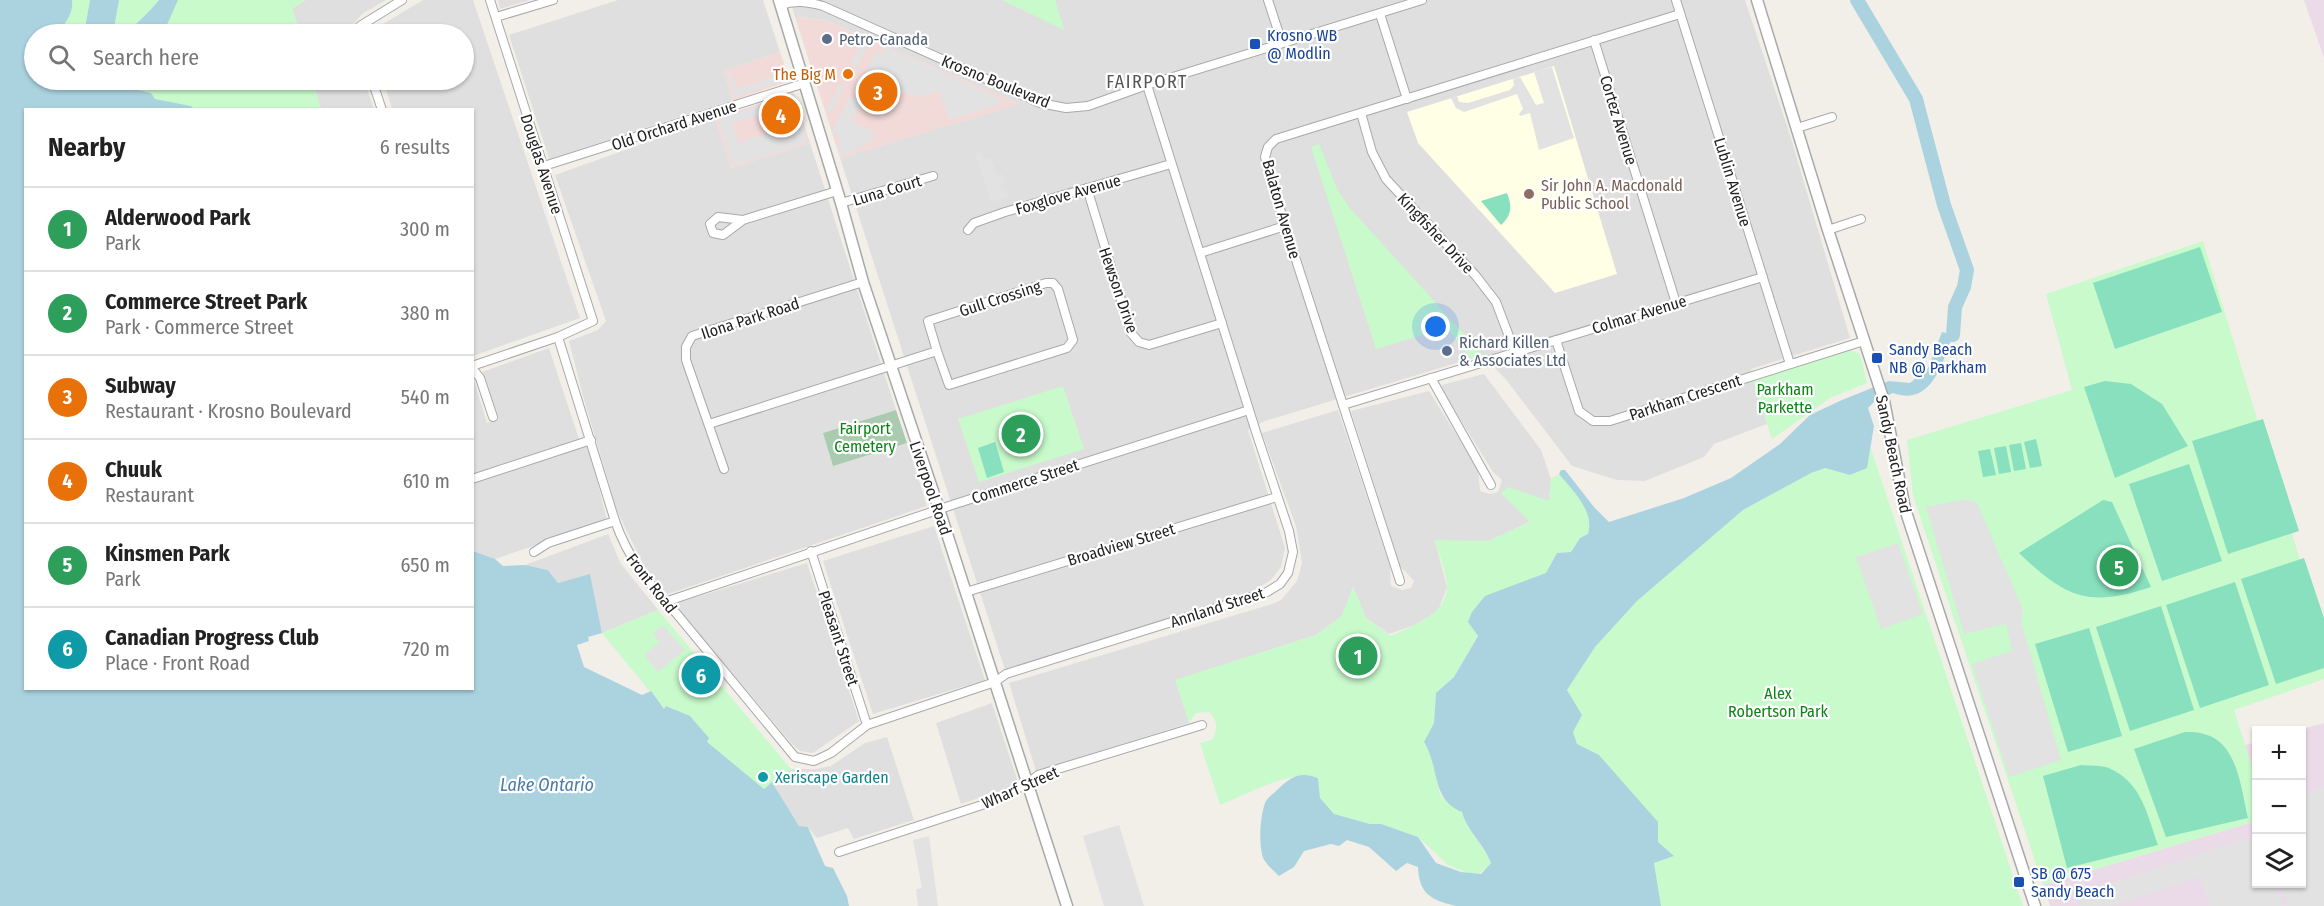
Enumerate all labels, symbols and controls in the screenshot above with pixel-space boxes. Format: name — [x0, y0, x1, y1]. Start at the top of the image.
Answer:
search box — [24, 24, 474, 90]
place label: Krosno WB @ Modlin — [1267, 26, 1337, 63]
place label: Petro-Canada — [839, 30, 928, 49]
marker: Petro-Canada — [820, 32, 834, 46]
marker: Krosno WB @ Modlin — [1248, 37, 1262, 51]
icon: search — [45, 41, 78, 74]
text: Search here — [93, 44, 199, 71]
street label: Krosno Boulevard — [939, 51, 1053, 112]
place label: The Big M — [773, 65, 836, 84]
marker: The Big M — [841, 67, 855, 81]
pin: 3 — [858, 70, 898, 115]
district label: FAIRPORT — [1106, 71, 1188, 93]
street label: Cortez Avenue — [1596, 73, 1641, 167]
pin: 4 — [762, 92, 800, 138]
street label: Old Orchard Avenue — [609, 96, 739, 155]
street label: Douglas Avenue — [516, 112, 567, 217]
text: Nearby — [48, 132, 125, 163]
text: 6 results — [380, 135, 450, 159]
street label: Lublin Avenue — [1710, 135, 1755, 229]
street label: Balaton Avenue — [1258, 157, 1305, 261]
street label: Foxglove Avenue — [1013, 170, 1123, 219]
street label: Luna Court — [851, 171, 924, 210]
place label: Sir John A. Macdonald Public School — [1541, 176, 1683, 213]
marker: Sir John A. Macdonald Public School — [1522, 187, 1536, 201]
street label: Kingfisher Drive — [1393, 189, 1478, 278]
text: Alderwood Park — [105, 204, 250, 231]
text: 1 — [63, 217, 72, 241]
text: 300 m — [400, 217, 450, 241]
text: Park — [105, 231, 141, 255]
street label: Hewson Drive — [1095, 245, 1142, 336]
street label: Gull Crossing — [957, 276, 1044, 321]
text: Commerce Street Park — [105, 288, 307, 315]
street label: Colmar Avenue — [1589, 291, 1689, 338]
street label: Ilona Park Road — [699, 294, 802, 343]
text: 2 — [63, 301, 72, 325]
text: 380 m — [400, 301, 450, 325]
your location — [1421, 312, 1450, 341]
text: Park · Commerce Street — [105, 315, 293, 339]
place label: Richard Killen & Associates Ltd — [1459, 333, 1566, 370]
place label: Sandy Beach NB @ Parkham — [1889, 340, 1987, 377]
marker: Richard Killen & Associates Ltd — [1440, 344, 1454, 358]
marker: Sandy Beach NB @ Parkham — [1870, 351, 1884, 365]
street label: Parkham Crescent — [1627, 370, 1744, 425]
text: Subway — [105, 372, 176, 399]
park label: Parkham Parkette — [1757, 380, 1814, 417]
text: 3 — [63, 385, 72, 409]
text: 540 m — [401, 385, 450, 409]
street label: Sandy Beach Road — [1872, 393, 1915, 515]
text: Restaurant · Krosno Boulevard — [105, 399, 352, 423]
pin: 2 — [1002, 412, 1040, 456]
park label: Fairport Cemetery — [834, 419, 897, 456]
street label: Liverpool Road — [906, 439, 955, 538]
street label: Commerce Street — [969, 455, 1082, 508]
text: Chuuk — [105, 456, 162, 483]
text: 4 — [62, 469, 73, 493]
text: 610 m — [403, 469, 450, 493]
text: Restaurant — [105, 483, 194, 507]
street label: Broadview Street — [1065, 519, 1178, 570]
text: Kinsmen Park — [105, 540, 230, 567]
pin: 5 — [2100, 544, 2138, 590]
street label: Front Road — [622, 550, 681, 617]
text: 5 — [63, 553, 72, 577]
text: 650 m — [401, 553, 450, 577]
text: Park — [105, 567, 141, 591]
street label: Annland Street — [1168, 583, 1267, 632]
street label: Pleasant Street — [814, 588, 863, 689]
text: Canadian Progress Club — [105, 624, 319, 651]
pin: 1 — [1338, 634, 1378, 678]
text: 6 — [62, 637, 73, 661]
text: 720 m — [403, 637, 450, 661]
text: Place · Front Road — [105, 651, 250, 675]
pin: 6 — [682, 652, 720, 698]
park label: Alex Robertson Park — [1728, 684, 1829, 721]
map controls — [2252, 726, 2306, 888]
button: + — [2252, 726, 2306, 780]
street label: Wharf Street — [979, 762, 1062, 813]
place label: Xeriscape Garden — [775, 768, 889, 787]
marker: Xeriscape Garden — [756, 770, 770, 784]
water label: Lake Ontario — [500, 774, 594, 796]
button: − — [2252, 780, 2306, 834]
button: layers — [2252, 834, 2306, 888]
place label: SB @ 675 Sandy Beach — [2031, 864, 2114, 901]
marker: SB @ 675 Sandy Beach — [2012, 875, 2026, 889]

